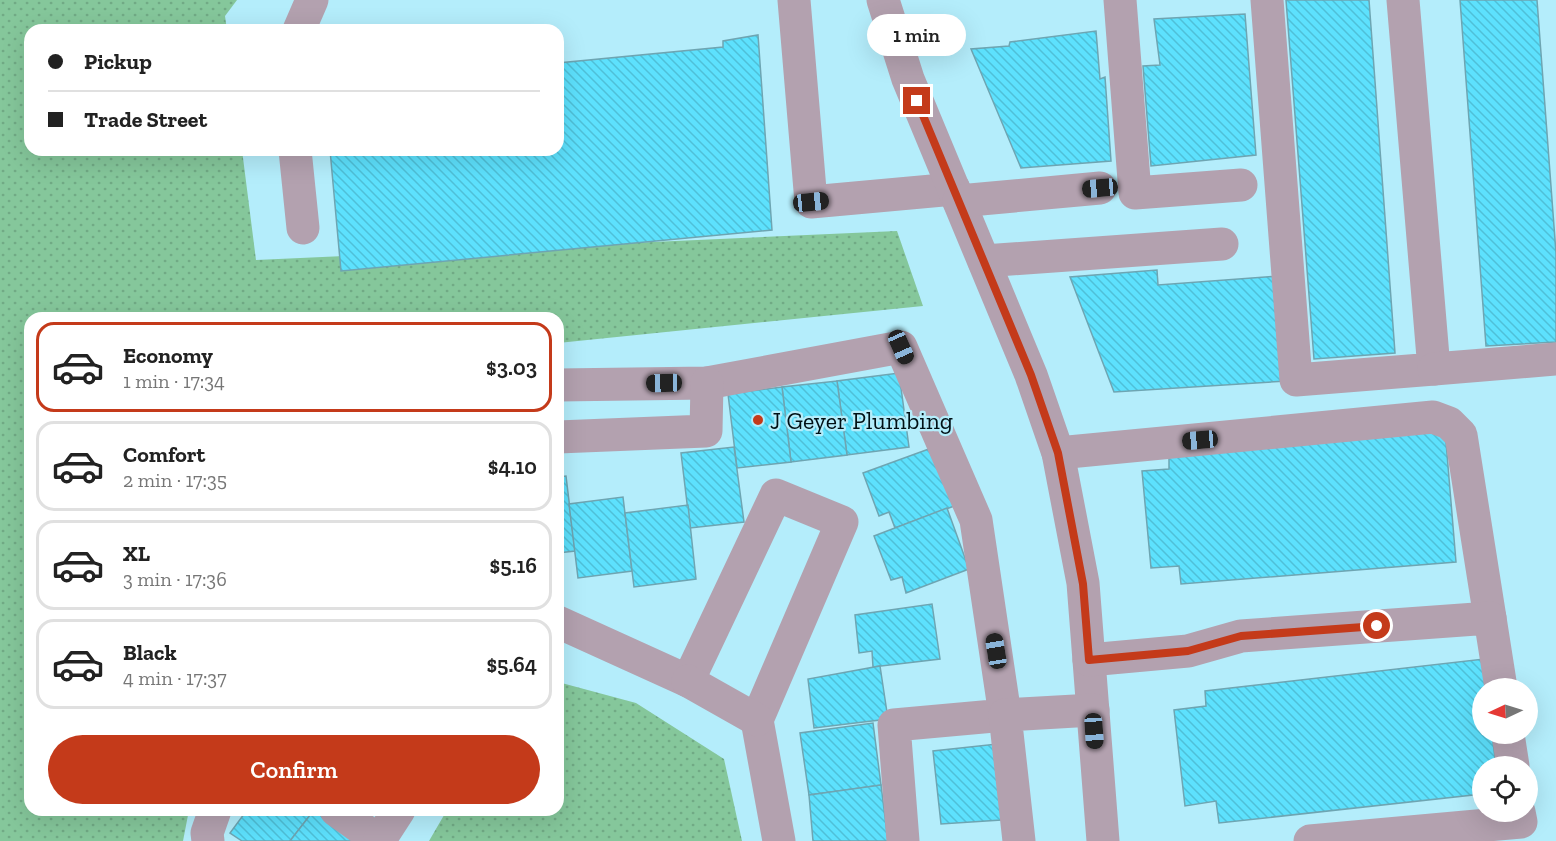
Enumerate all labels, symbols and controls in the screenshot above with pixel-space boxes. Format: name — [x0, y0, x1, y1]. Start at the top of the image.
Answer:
callout: 1 min — [868, 14, 966, 56]
text: 1 min — [893, 23, 940, 47]
text: Pickup — [84, 48, 152, 75]
route end — [903, 87, 930, 114]
text: Trade Street — [84, 106, 207, 133]
car — [1081, 177, 1119, 199]
car — [792, 191, 830, 213]
car — [885, 327, 917, 367]
icon: car — [51, 340, 105, 394]
text: Economy — [123, 342, 213, 369]
text: $3.03 — [486, 354, 537, 381]
text: 1 min · 17:34 — [123, 369, 225, 393]
car — [646, 374, 682, 392]
place label: J Geyer Plumbing — [770, 406, 953, 435]
marker: J Geyer Plumbing — [751, 413, 765, 427]
car — [1181, 429, 1219, 451]
icon: car — [51, 439, 105, 493]
text: Comfort — [123, 441, 205, 468]
text: $4.10 — [488, 453, 537, 480]
text: 2 min · 17:35 — [123, 468, 227, 492]
icon: car — [51, 538, 105, 592]
text: XL — [123, 540, 150, 567]
text: $5.16 — [490, 552, 537, 579]
text: 3 min · 17:36 — [123, 567, 227, 591]
route start — [1363, 612, 1390, 639]
car — [984, 632, 1008, 670]
icon: car — [51, 637, 105, 691]
text: Black — [123, 639, 177, 666]
text: $5.64 — [486, 651, 537, 678]
text: 4 min · 17:37 — [123, 666, 227, 690]
north arrow — [1472, 678, 1538, 744]
map controls — [1472, 678, 1538, 822]
car — [1084, 712, 1104, 750]
button: Confirm — [48, 735, 540, 804]
button: locate — [1472, 756, 1538, 822]

